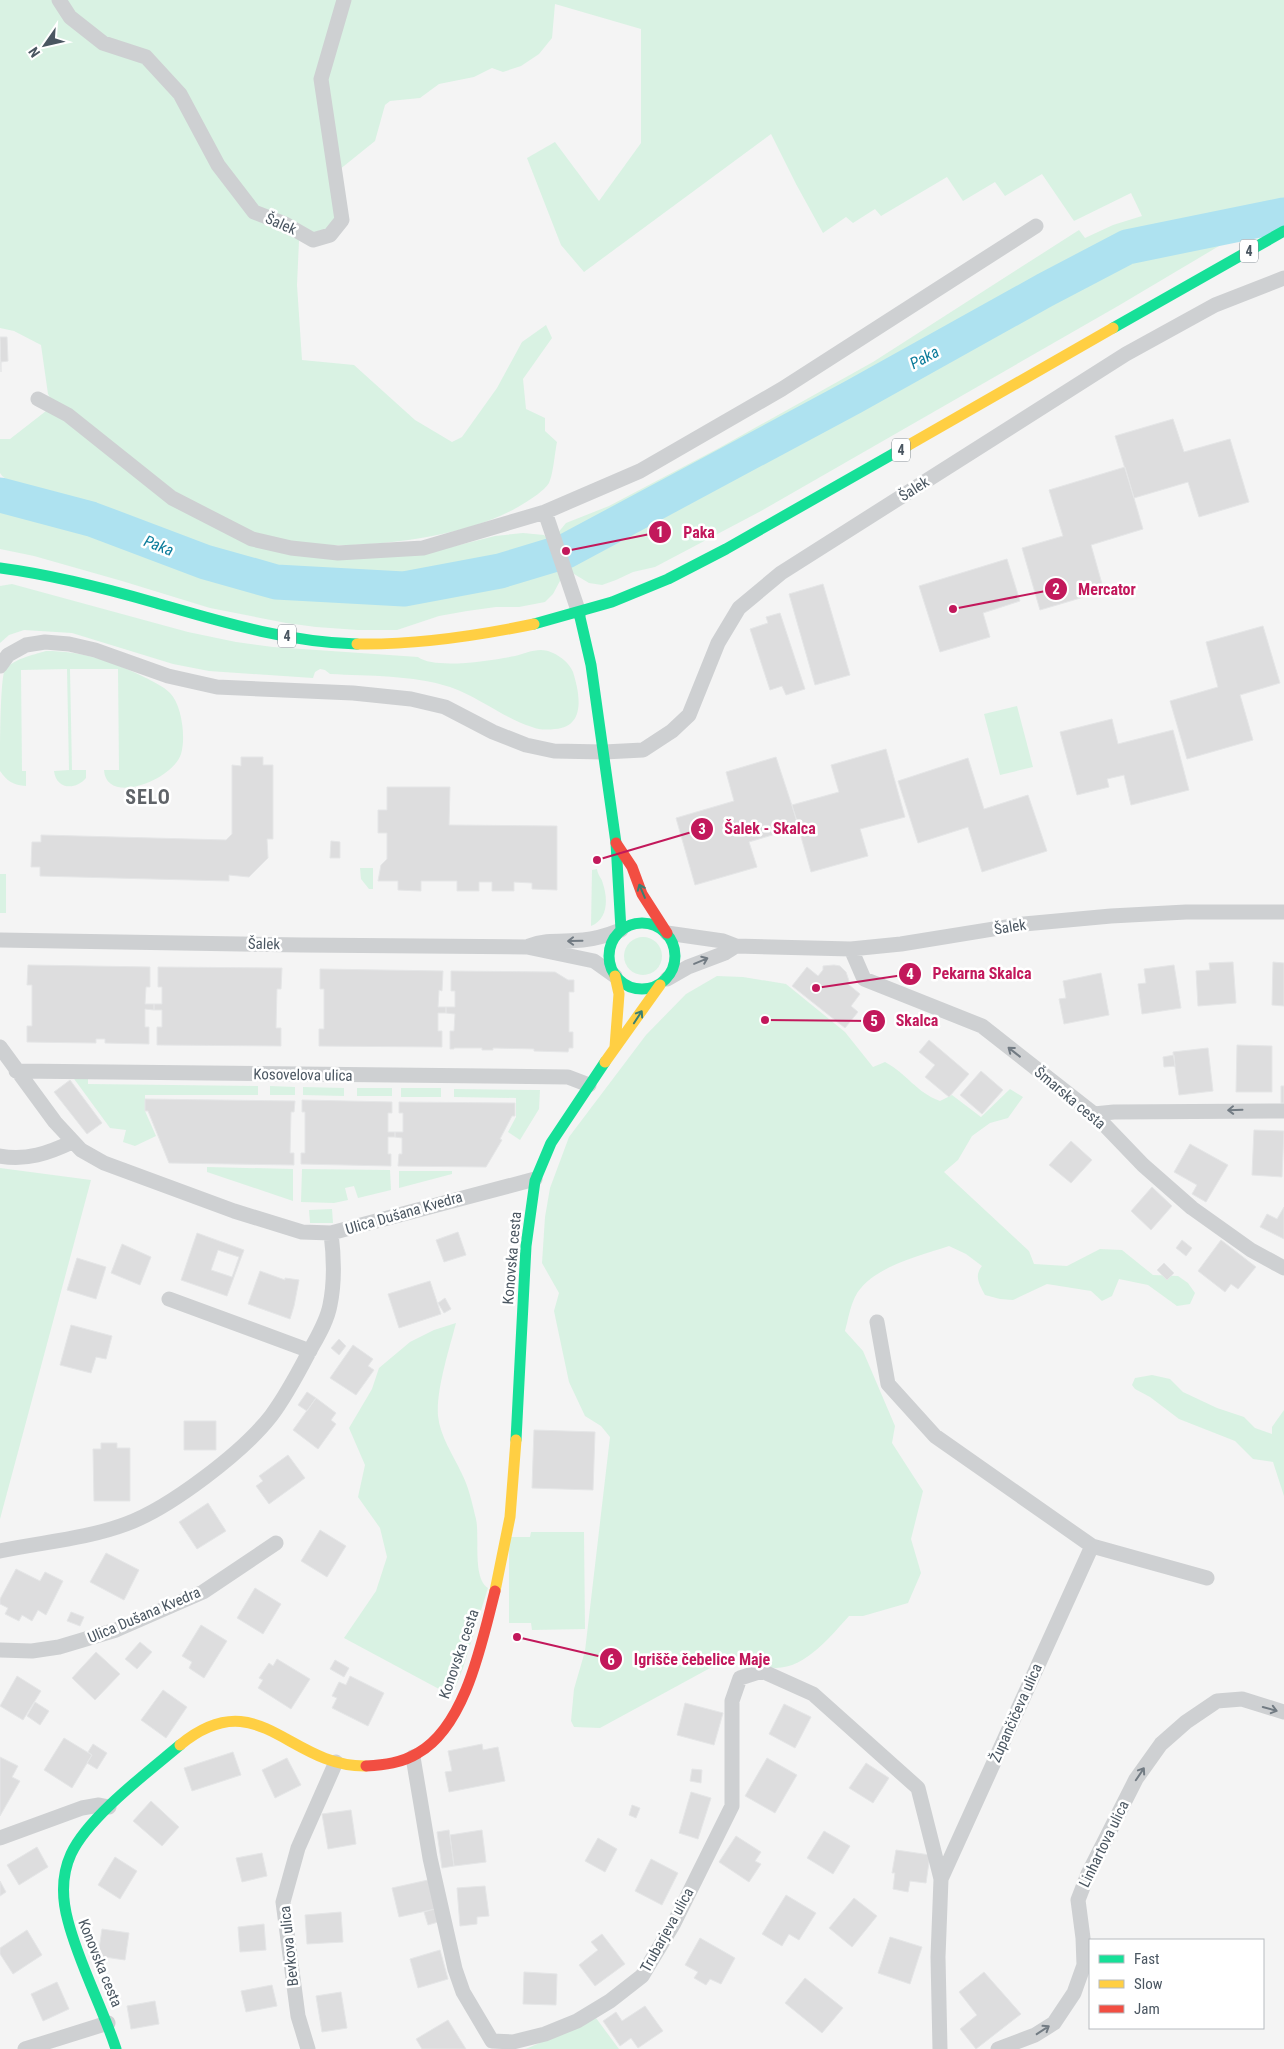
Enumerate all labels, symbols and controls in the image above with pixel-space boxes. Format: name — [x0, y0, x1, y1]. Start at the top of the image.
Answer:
north arrow — [20, 20, 70, 70]
text: N — [25, 44, 43, 60]
street label: Šalek — [263, 209, 300, 239]
road number: 4 — [1240, 240, 1258, 262]
water label: Paka — [906, 342, 942, 373]
road number: 4 — [892, 438, 910, 462]
street label: Šalek — [896, 473, 933, 505]
callout: Paka — [648, 517, 725, 548]
text: 1 — [656, 523, 664, 541]
text: Paka — [683, 523, 715, 542]
water label: Paka — [141, 531, 176, 560]
callout: Mercator — [1043, 574, 1146, 605]
text: 2 — [1052, 580, 1060, 598]
text: Mercator — [1078, 580, 1136, 599]
road number: 4 — [278, 624, 296, 648]
district label: SELO — [125, 785, 171, 809]
callout: Šalek - Skalca — [689, 813, 826, 844]
text: Šalek - Skalca — [724, 819, 816, 838]
text: 3 — [698, 820, 706, 838]
one-way arrow — [636, 884, 646, 899]
street label: Šalek — [993, 916, 1028, 938]
street label: Šalek — [248, 935, 280, 953]
one-way arrow — [567, 936, 583, 945]
one-way arrow — [693, 955, 708, 965]
callout: Pekarna Skalca — [898, 958, 1042, 989]
text: Pekarna Skalca — [933, 964, 1032, 983]
text: 4 — [906, 965, 914, 983]
callout: Skalca — [861, 1005, 949, 1036]
one-way arrow — [633, 1010, 643, 1024]
text: Skalca — [896, 1011, 939, 1030]
text: 5 — [870, 1012, 878, 1030]
one-way arrow — [1008, 1046, 1021, 1057]
street label: Šmarska cesta — [1031, 1063, 1109, 1133]
street label: Kosovelova ulica — [253, 1065, 353, 1085]
one-way arrow — [1228, 1106, 1244, 1115]
street label: Ulica Dušana Kvedra — [343, 1188, 465, 1238]
street label: Konovska cesta — [499, 1211, 525, 1305]
street label: Ulica Dušana Kvedra — [85, 1583, 203, 1647]
street label: Konovska cesta — [435, 1607, 483, 1701]
callout: Igrišče čebelice Maje — [599, 1644, 780, 1675]
text: Igrišče čebelice Maje — [634, 1650, 770, 1669]
text: 6 — [607, 1651, 615, 1669]
street label: Župančičeva ulica — [986, 1661, 1046, 1765]
one-way arrow — [1262, 1704, 1278, 1714]
one-way arrow — [1135, 1767, 1145, 1781]
street label: Linhartova ulica — [1075, 1798, 1133, 1890]
street label: Trubarjeva ulica — [636, 1885, 698, 1975]
street label: Bevkova ulica — [276, 1905, 302, 1987]
street label: Konovska cesta — [74, 1916, 126, 2010]
legend — [1089, 1939, 1264, 2029]
text: Fast — [1134, 1950, 1159, 1968]
text: Slow — [1134, 1975, 1163, 1993]
text: Jam — [1134, 2000, 1160, 2018]
one-way arrow — [1035, 2025, 1049, 2035]

